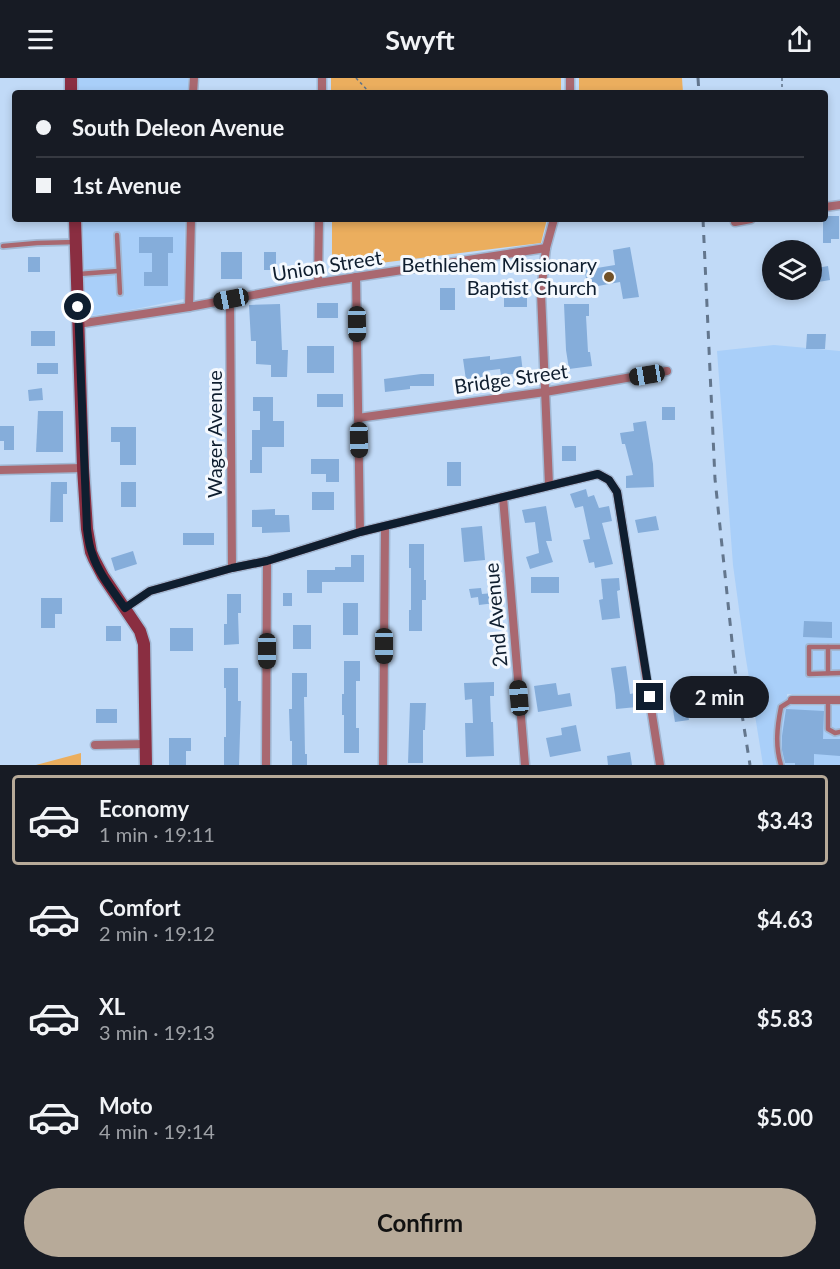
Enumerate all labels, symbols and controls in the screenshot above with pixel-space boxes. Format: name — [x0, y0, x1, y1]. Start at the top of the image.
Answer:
icon: menu — [24, 23, 57, 56]
text: Swyft — [385, 23, 455, 56]
icon: share — [783, 23, 816, 56]
text: South Deleon Avenue — [72, 114, 284, 141]
text: 1st Avenue — [72, 172, 181, 199]
map controls — [762, 240, 822, 300]
button: layers — [762, 240, 822, 300]
street label: Union Street — [270, 245, 383, 286]
place label: Bethlehem Missionary Baptist Church — [401, 252, 598, 299]
marker: Bethlehem Missionary Baptist Church — [602, 270, 616, 284]
car — [212, 287, 250, 311]
route start — [64, 293, 91, 320]
car — [348, 306, 366, 342]
street label: Bridge Street — [452, 358, 569, 398]
car — [628, 363, 666, 387]
street label: Wager Avenue — [202, 370, 226, 498]
car — [350, 422, 368, 458]
street label: 2nd Avenue — [478, 562, 512, 668]
car — [375, 628, 393, 664]
car — [258, 633, 276, 669]
callout: 2 min — [671, 676, 770, 718]
car — [508, 679, 530, 717]
route end — [636, 683, 663, 710]
text: 2 min — [695, 685, 744, 709]
icon: car — [27, 793, 81, 847]
text: Economy — [99, 795, 189, 822]
text: $3.43 — [757, 807, 813, 834]
text: 1 min · 19:11 — [99, 822, 215, 846]
icon: car — [27, 892, 81, 946]
text: Comfort — [99, 894, 181, 921]
text: $4.63 — [757, 906, 813, 933]
text: 2 min · 19:12 — [99, 921, 215, 945]
icon: car — [27, 991, 81, 1045]
text: XL — [99, 993, 125, 1020]
text: $5.83 — [757, 1005, 813, 1032]
text: 3 min · 19:13 — [99, 1020, 215, 1044]
icon: car — [27, 1090, 81, 1144]
text: Moto — [99, 1092, 153, 1119]
text: $5.00 — [757, 1104, 813, 1131]
text: 4 min · 19:14 — [99, 1119, 215, 1143]
button: Confirm — [24, 1188, 816, 1257]

